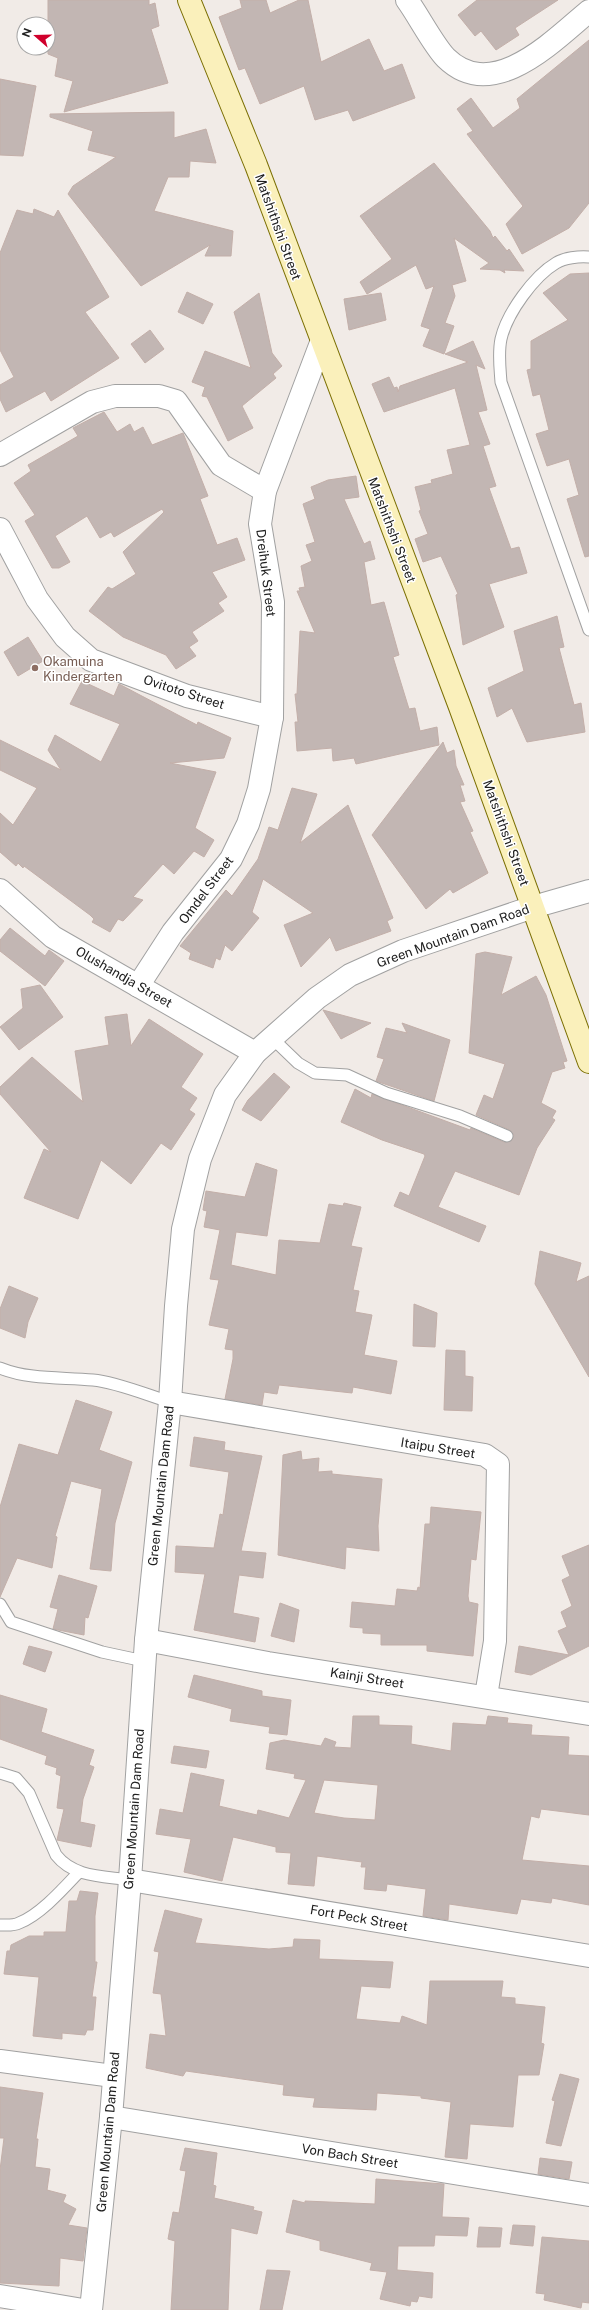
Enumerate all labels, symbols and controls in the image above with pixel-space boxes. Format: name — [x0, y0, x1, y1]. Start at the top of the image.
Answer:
north arrow — [16, 16, 56, 56]
text: N — [19, 26, 34, 39]
street label: Matshithshi Street — [252, 172, 304, 282]
street label: Matshithshi Street — [365, 475, 419, 585]
street label: Dreihuk Street — [253, 528, 279, 618]
place label: Okamuina Kindergarten — [43, 654, 122, 684]
marker: Okamuina Kindergarten — [30, 663, 40, 673]
street label: Ovitoto Street — [141, 672, 227, 712]
street label: Matshithshi Street — [480, 778, 532, 888]
street label: Omdel Street — [176, 853, 236, 927]
street label: Green Mountain Dam Road — [375, 901, 531, 971]
street label: Olushandja Street — [73, 943, 175, 1011]
street label: Green Mountain Dam Road — [145, 1405, 177, 1567]
street label: Itaipu Street — [400, 1435, 476, 1461]
street label: Kainji Street — [329, 1665, 405, 1691]
street label: Green Mountain Dam Road — [121, 1728, 147, 1890]
street label: Fort Peck Street — [309, 1902, 409, 1934]
street label: Green Mountain Dam Road — [94, 2051, 122, 2213]
street label: Von Bach Street — [301, 2141, 399, 2171]

